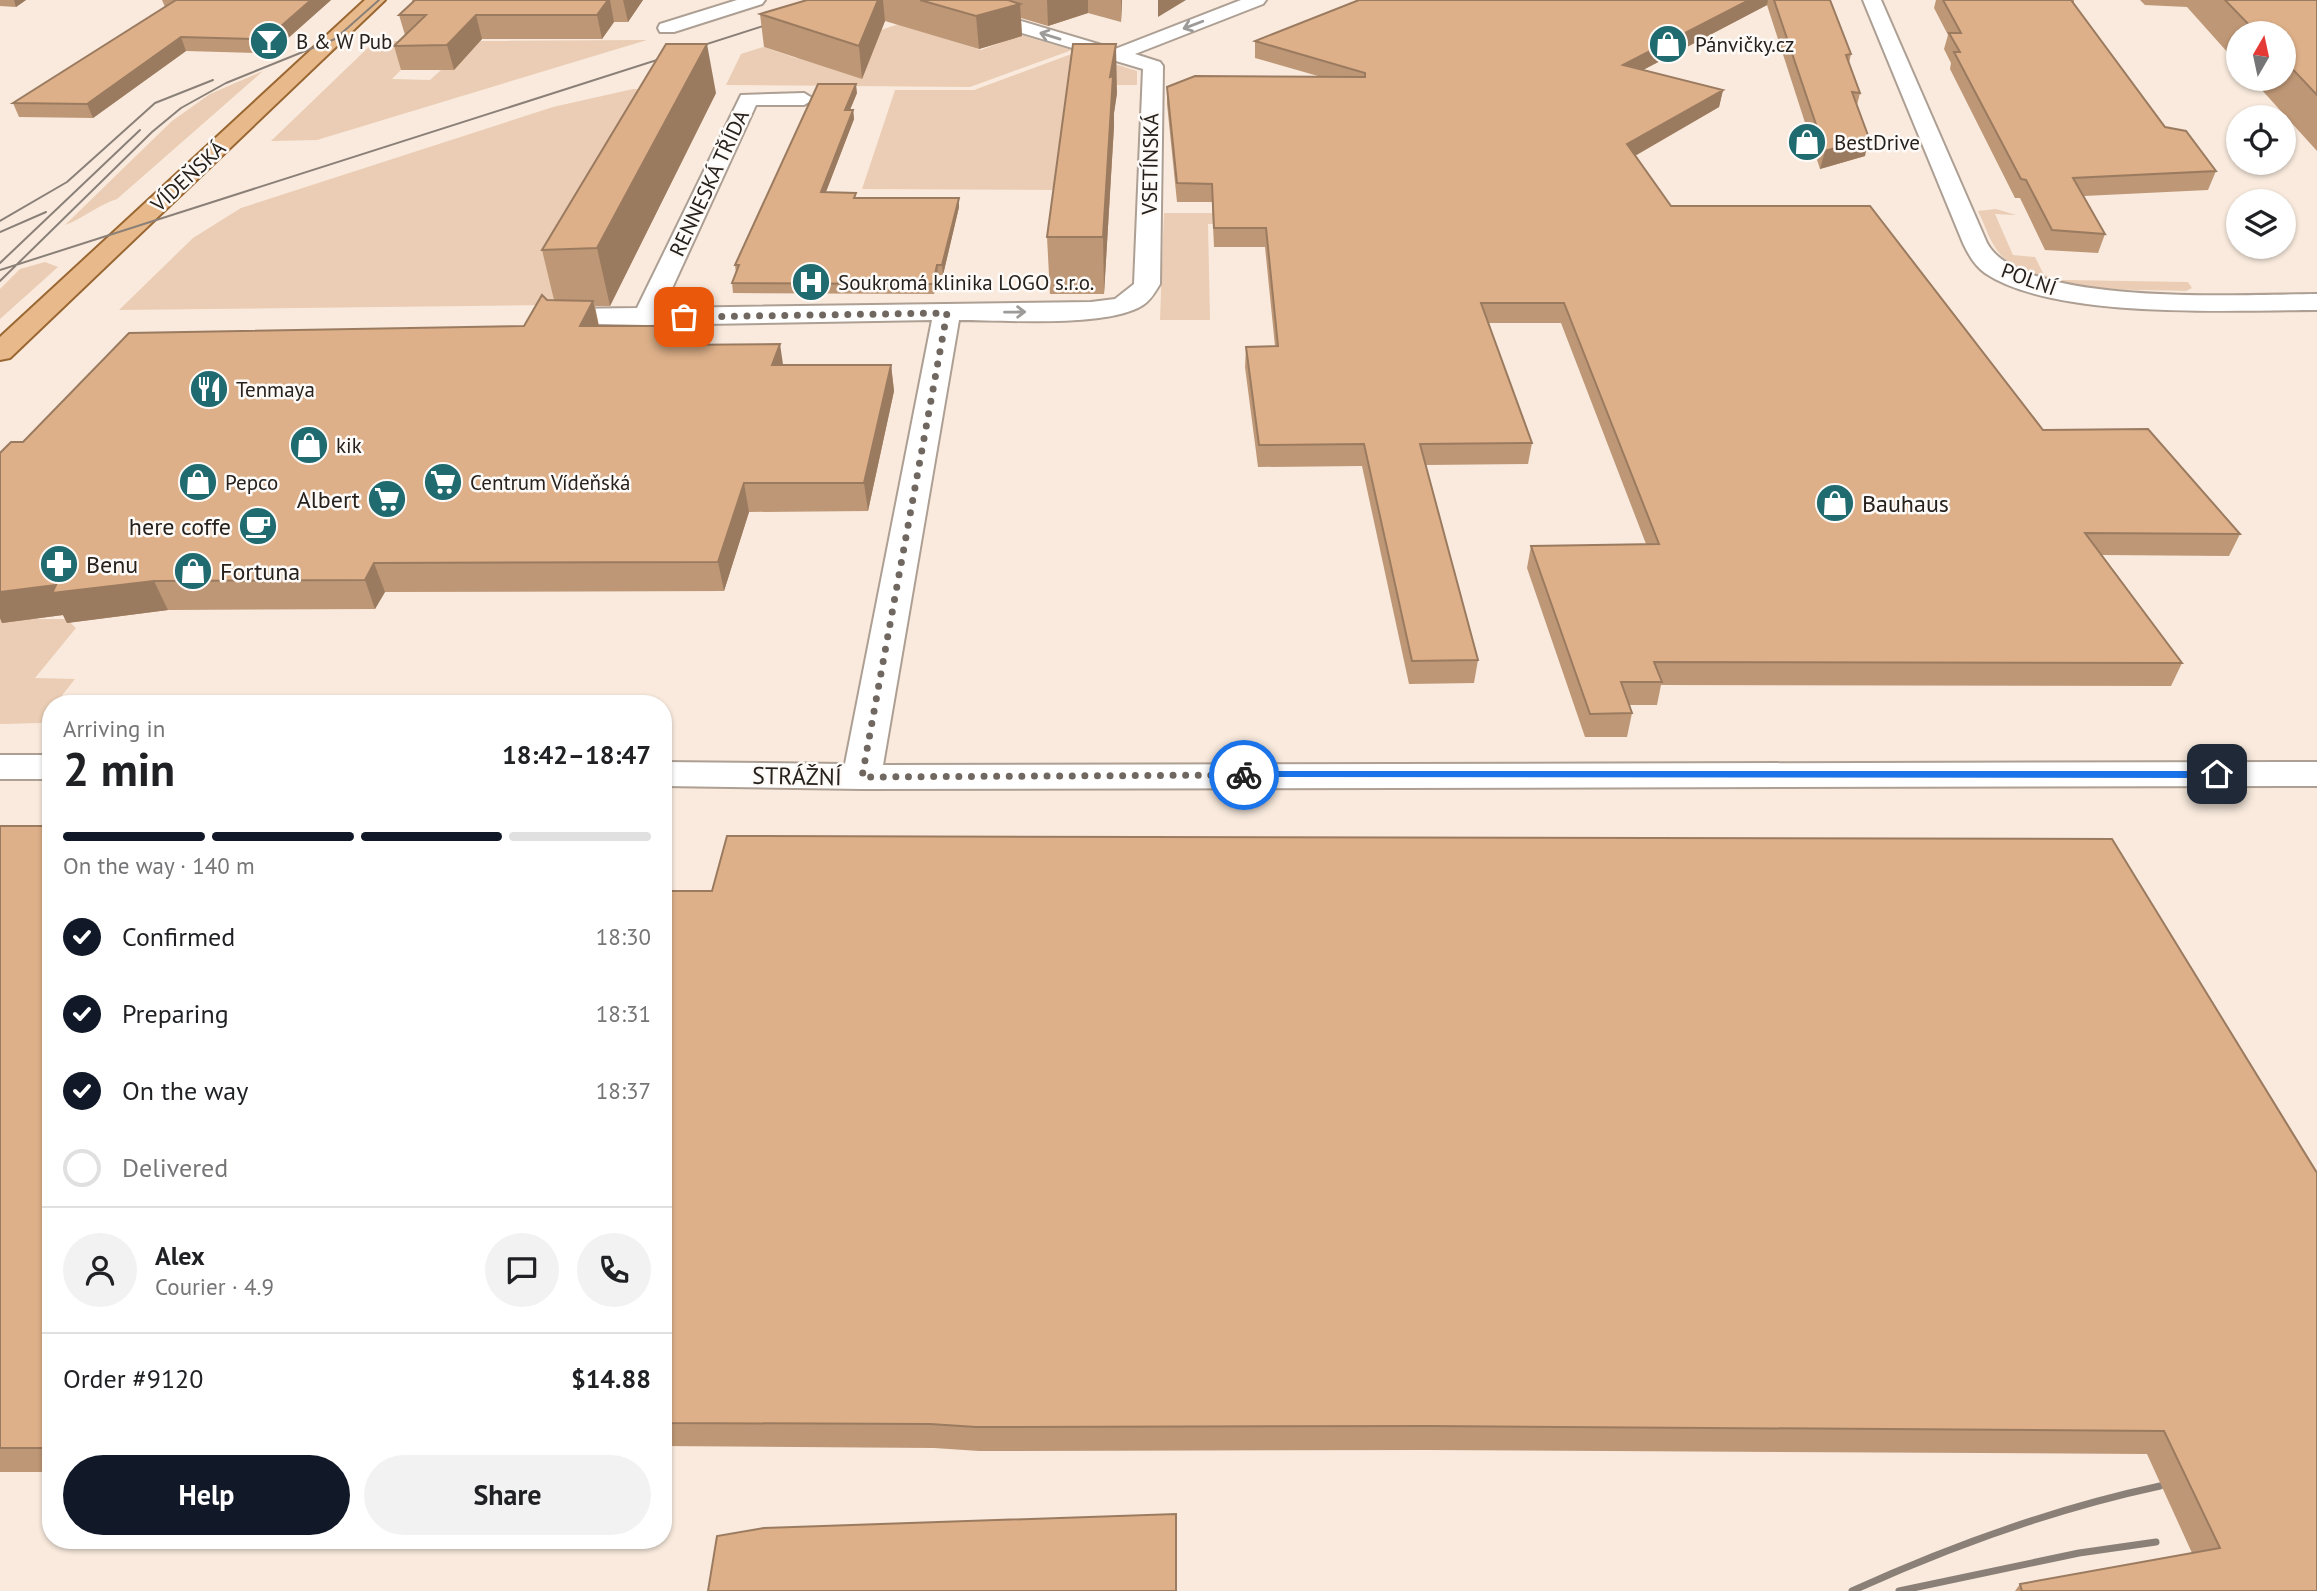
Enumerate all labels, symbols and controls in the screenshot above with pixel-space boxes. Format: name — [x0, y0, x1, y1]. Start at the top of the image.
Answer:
one-way arrow — [1183, 19, 1205, 32]
bar icon: B & W Pub — [248, 20, 290, 62]
north arrow — [2226, 21, 2296, 91]
map controls — [2226, 21, 2296, 259]
shop icon: Pánvičky.cz — [1647, 23, 1689, 65]
place label: B & W Pub — [296, 28, 392, 55]
one-way arrow — [1039, 28, 1061, 41]
place label: Pánvičky.cz — [1695, 31, 1794, 58]
street label: RENNESKÁ TŘÍDA — [663, 105, 755, 261]
button: locate — [2226, 105, 2296, 175]
street label: VSETÍNSKÁ — [1136, 112, 1164, 216]
shop icon: BestDrive — [1786, 121, 1828, 163]
place label: BestDrive — [1834, 129, 1920, 156]
street label: VÍDEŇSKÁ — [144, 134, 232, 218]
button: layers — [2226, 189, 2296, 259]
street label: POLNÍ — [1998, 257, 2061, 302]
hospital icon: Soukromá klinika LOGO s.r.o. — [790, 261, 832, 303]
place label: Soukromá klinika LOGO s.r.o. — [838, 269, 1094, 296]
pin — [654, 287, 714, 347]
icon: bag — [665, 298, 703, 336]
one-way arrow — [1003, 305, 1026, 319]
restaurant icon: Tenmaya — [188, 368, 230, 410]
place label: Tenmaya — [236, 376, 315, 403]
shop icon: kik — [288, 424, 330, 466]
place label: kik — [336, 432, 362, 459]
shop icon: Pepco — [177, 461, 219, 503]
supermarket icon: Centrum Vídeňská — [422, 461, 464, 503]
place label: Pepco — [225, 469, 278, 496]
place label: Centrum Vídeňská — [470, 469, 630, 496]
supermarket icon: Albert — [366, 478, 408, 520]
shop icon: Bauhaus — [1814, 482, 1856, 524]
place label: Albert — [297, 484, 360, 515]
place label: Bauhaus — [1862, 488, 1949, 519]
cafe icon: here coffe — [237, 505, 279, 547]
place label: here coffe — [129, 511, 231, 542]
pharmacy icon: Benu — [38, 543, 80, 585]
place label: Benu — [86, 549, 138, 580]
shop icon: Fortuna — [172, 550, 214, 592]
place label: Fortuna — [220, 556, 300, 587]
text: Arriving in — [63, 714, 165, 743]
text: 18:42–18:47 — [502, 738, 651, 771]
text: 2 min — [63, 739, 175, 799]
courier — [1209, 740, 1279, 810]
pin — [2187, 744, 2247, 804]
icon: home — [2198, 755, 2236, 793]
icon: bike — [1225, 756, 1263, 794]
street label: STRÁŽNÍ — [752, 760, 843, 792]
text: On the way · 140 m — [63, 851, 255, 880]
icon: check — [63, 918, 101, 956]
text: Confirmed — [122, 920, 235, 953]
text: 18:30 — [596, 922, 651, 951]
icon: check — [63, 995, 101, 1033]
text: Preparing — [122, 997, 229, 1030]
text: 18:31 — [596, 999, 651, 1028]
icon: check — [63, 1072, 101, 1110]
text: On the way — [122, 1074, 248, 1107]
text: 18:37 — [596, 1076, 651, 1105]
text: Delivered — [122, 1151, 228, 1184]
button: person — [63, 1233, 137, 1307]
button: chat — [485, 1233, 559, 1307]
button: phone — [577, 1233, 651, 1307]
text: Alex — [155, 1239, 205, 1272]
text: Courier · 4.9 — [155, 1272, 274, 1301]
text: Order #9120 — [63, 1362, 203, 1395]
text: $14.88 — [571, 1362, 651, 1395]
button: Help — [63, 1455, 350, 1535]
button: Share — [364, 1455, 651, 1535]

